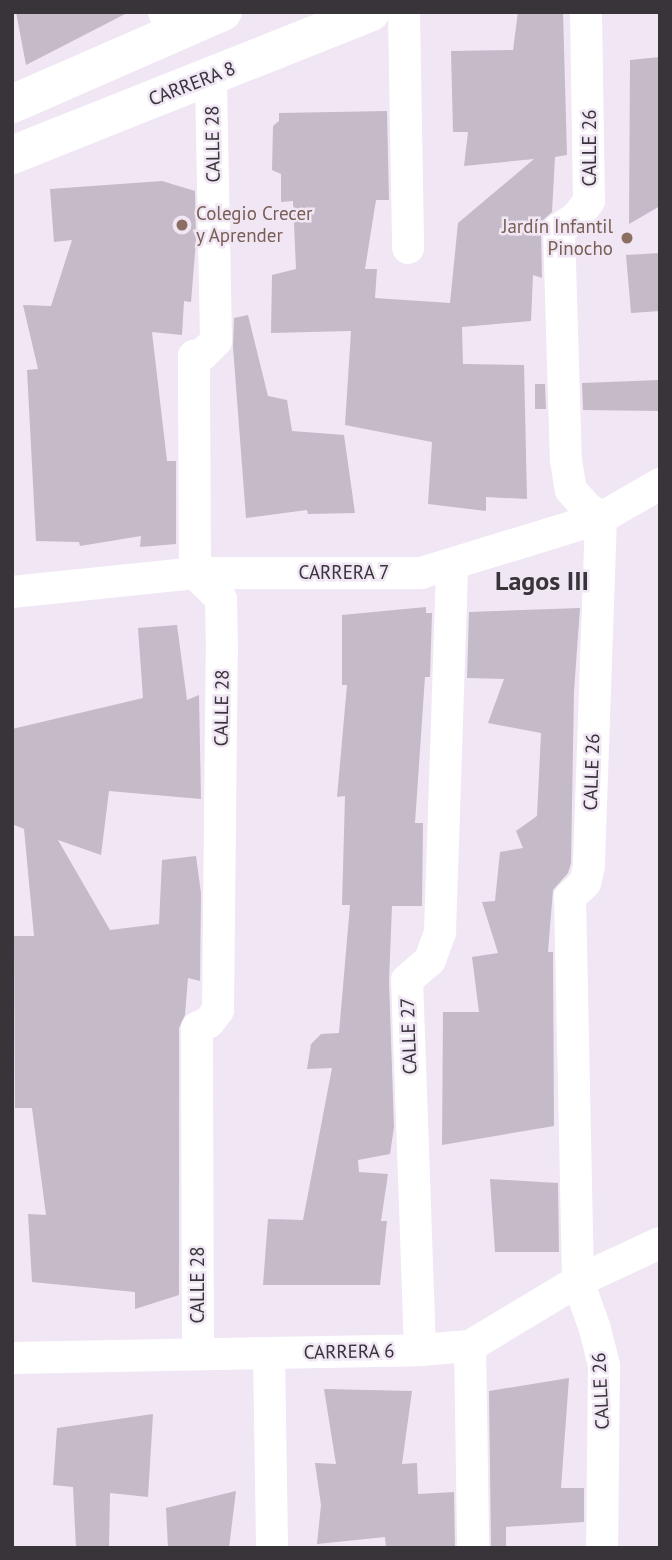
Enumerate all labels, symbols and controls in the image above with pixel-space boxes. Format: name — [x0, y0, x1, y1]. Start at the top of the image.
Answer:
street label: CARRERA 8 — [145, 57, 239, 111]
street label: CALLE 28 — [201, 105, 225, 183]
street label: CALLE 26 — [579, 109, 601, 187]
place label: Colegio Crecer y Aprender — [196, 203, 313, 247]
place label: Jardín Infantil Pinocho — [502, 216, 613, 260]
marker: Colegio Crecer y Aprender — [174, 217, 190, 233]
marker: Jardín Infantil Pinocho — [619, 230, 635, 246]
street label: CARRERA 7 — [298, 562, 390, 584]
district label: Lagos III — [495, 565, 589, 597]
street label: CALLE 28 — [210, 669, 234, 747]
street label: CALLE 26 — [579, 733, 605, 811]
street label: CALLE 27 — [396, 997, 422, 1075]
street label: CALLE 28 — [187, 1246, 209, 1324]
street label: CARRERA 6 — [303, 1340, 395, 1364]
street label: CALLE 26 — [588, 1352, 614, 1430]

